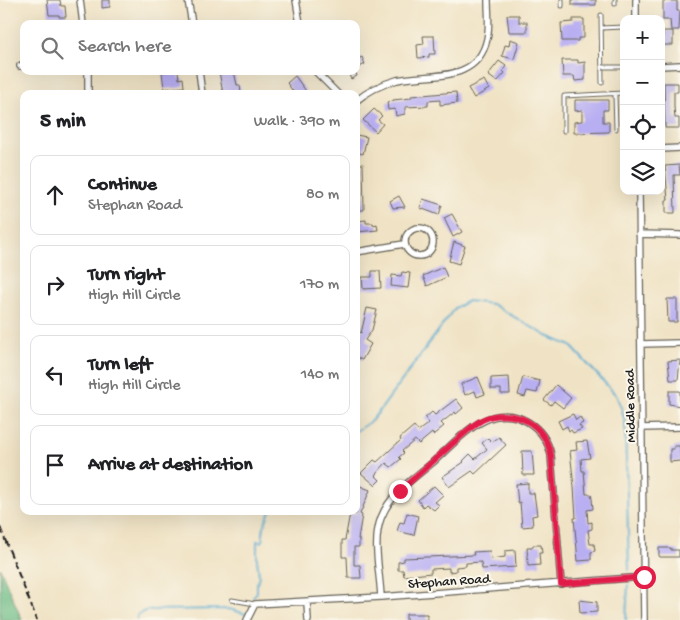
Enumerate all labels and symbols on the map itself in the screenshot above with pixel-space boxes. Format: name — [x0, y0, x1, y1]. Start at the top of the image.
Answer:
street label: Middle Road — [622, 367, 641, 443]
route end — [389, 480, 412, 503]
route start — [633, 566, 656, 589]
street label: Stephan Road — [408, 571, 493, 594]

